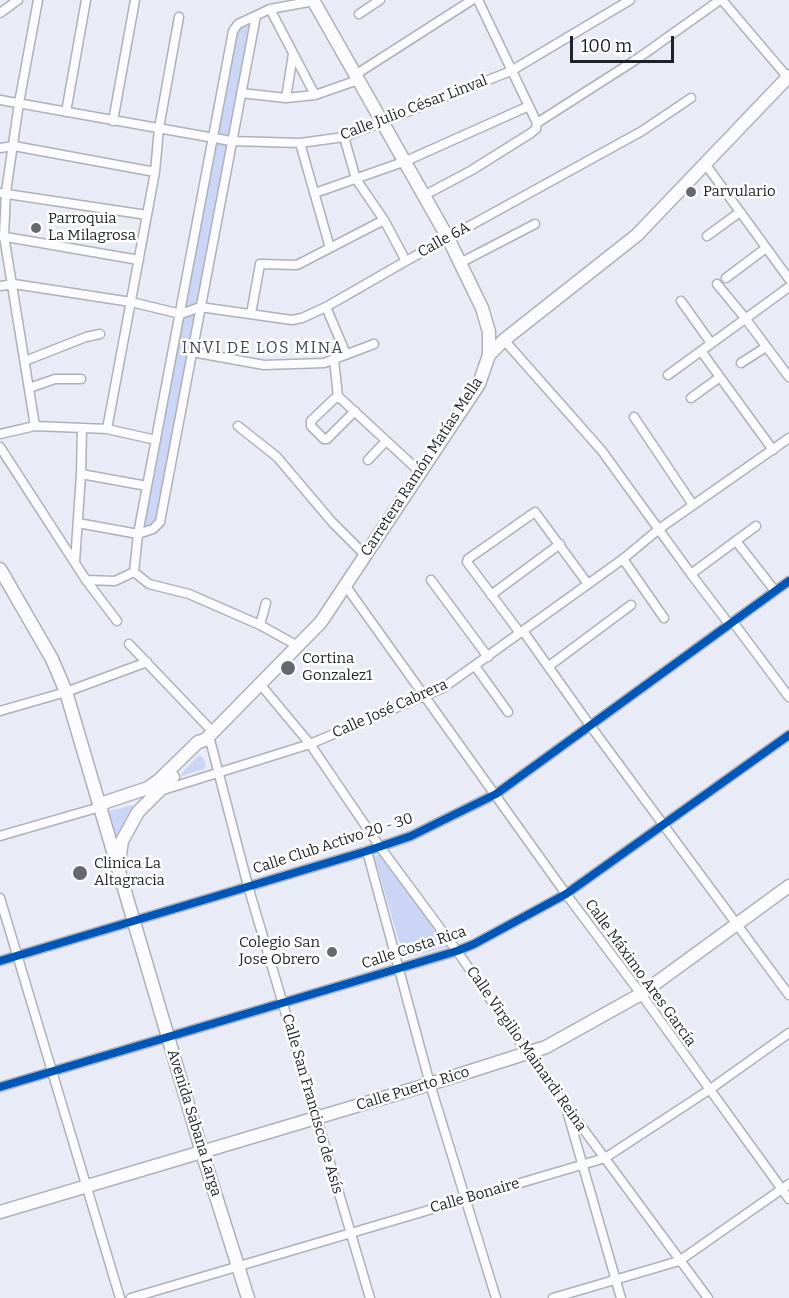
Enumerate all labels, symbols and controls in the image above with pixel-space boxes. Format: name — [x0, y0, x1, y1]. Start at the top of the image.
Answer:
scale bar — [573, 24, 676, 62]
text: 100 m — [581, 35, 632, 57]
street label: Calle Julio César Linval — [338, 72, 490, 144]
place label: Parvulario — [703, 183, 776, 201]
marker: Parvulario — [684, 185, 698, 199]
place label: Parroquia La Milagrosa — [48, 210, 136, 245]
street label: Calle 6A — [415, 218, 473, 262]
marker: Parroquia La Milagrosa — [29, 221, 43, 235]
district label: INVI DE LOS MINA — [182, 339, 344, 359]
street label: Carretera Ramón Matías Mella — [357, 374, 487, 560]
place label: Cortina Gonzalez1 — [302, 650, 372, 685]
marker: Cortina Gonzalez1 — [279, 659, 297, 677]
street label: Calle José Cabrera — [330, 676, 450, 742]
street label: Calle Club Activo 20 - 30 — [251, 810, 415, 878]
place label: Clinica La Altagracia — [94, 855, 165, 890]
marker: Clinica La Altagracia — [71, 864, 89, 882]
street label: Calle Máximo Ares García — [581, 896, 699, 1050]
street label: Calle Costa Rica — [360, 923, 468, 973]
place label: Colegio San Jose Obrero — [239, 934, 320, 969]
marker: Colegio San Jose Obrero — [325, 945, 339, 959]
street label: Calle Virgilio Mainardi Reina — [462, 963, 590, 1135]
street label: Calle San Francisco de Asís — [278, 1012, 346, 1196]
street label: Avenida Sabana Larga — [163, 1047, 225, 1199]
street label: Calle Puerto Rico — [354, 1063, 472, 1115]
street label: Calle Bonaire — [428, 1175, 522, 1217]

